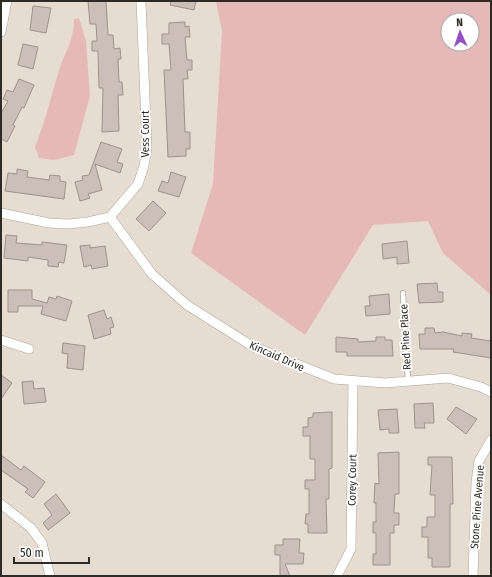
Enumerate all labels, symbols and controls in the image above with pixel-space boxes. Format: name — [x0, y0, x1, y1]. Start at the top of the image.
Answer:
north arrow — [440, 12, 480, 52]
text: N — [456, 16, 463, 29]
street label: Vess Court — [139, 110, 152, 157]
street label: Red Pine Place — [397, 304, 414, 370]
street label: Kincaid Drive — [247, 339, 306, 374]
street label: Corey Court — [346, 454, 359, 506]
street label: Stone Pine Avenue — [468, 465, 487, 549]
scale bar — [14, 539, 89, 565]
text: 50 m — [20, 546, 44, 560]

